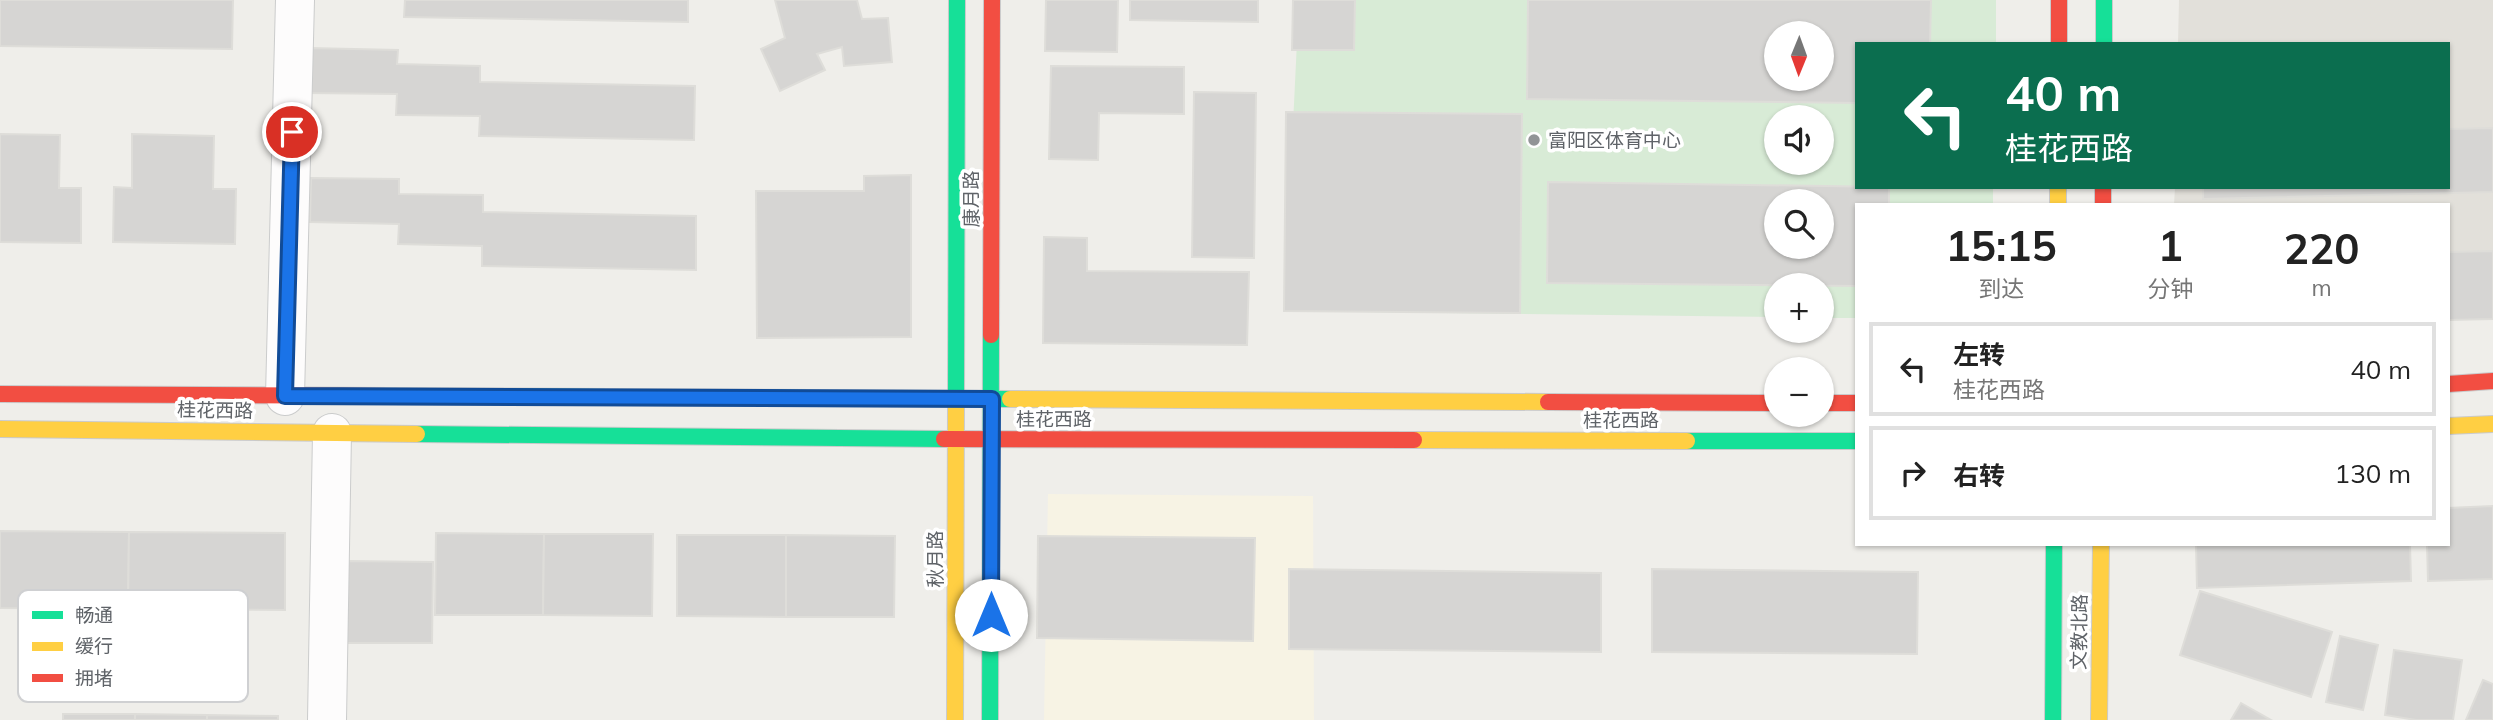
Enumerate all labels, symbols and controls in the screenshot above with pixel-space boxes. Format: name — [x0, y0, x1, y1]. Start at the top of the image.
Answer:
north arrow — [1764, 21, 1834, 91]
map controls — [1764, 21, 1834, 427]
text: 40 m — [2005, 62, 2121, 123]
icon: left — [1890, 70, 1981, 161]
pin — [262, 102, 322, 162]
button: sound — [1764, 105, 1834, 175]
icon: arrive — [273, 113, 311, 151]
place label: 富阳区体育中心 — [1548, 128, 1681, 152]
text: 桂花西路 — [2005, 128, 2133, 168]
marker: 富阳区体育中心 — [1526, 132, 1542, 148]
street label: 康月路 — [959, 170, 983, 228]
button: search — [1764, 189, 1834, 259]
text: 15:15 — [1946, 219, 2057, 272]
text: 1 — [2158, 219, 2183, 272]
text: 220 — [2284, 222, 2359, 275]
button: + — [1764, 273, 1834, 343]
text: m — [2312, 273, 2332, 302]
text: 到达 — [1978, 274, 2024, 303]
text: 分钟 — [2147, 274, 2193, 303]
text: 左转 — [1953, 338, 2005, 371]
icon: left — [1894, 350, 1932, 388]
text: 40 m — [2350, 353, 2411, 386]
button: − — [1764, 357, 1834, 427]
text: 桂花西路 — [1953, 375, 2045, 404]
street label: 桂花西路 — [177, 397, 253, 423]
street label: 桂花西路 — [1016, 407, 1092, 431]
street label: 桂花西路 — [1583, 408, 1659, 432]
icon: right — [1894, 454, 1932, 492]
text: 130 m — [2335, 457, 2411, 490]
text: 右转 — [1953, 459, 2005, 492]
street label: 秋月路 — [923, 530, 947, 588]
position arrow — [954, 578, 1028, 652]
legend — [18, 590, 248, 702]
street label: 文教北路 — [2066, 594, 2092, 670]
text: 畅通 — [75, 603, 113, 627]
text: 缓行 — [75, 634, 113, 658]
text: 拥堵 — [75, 666, 113, 690]

